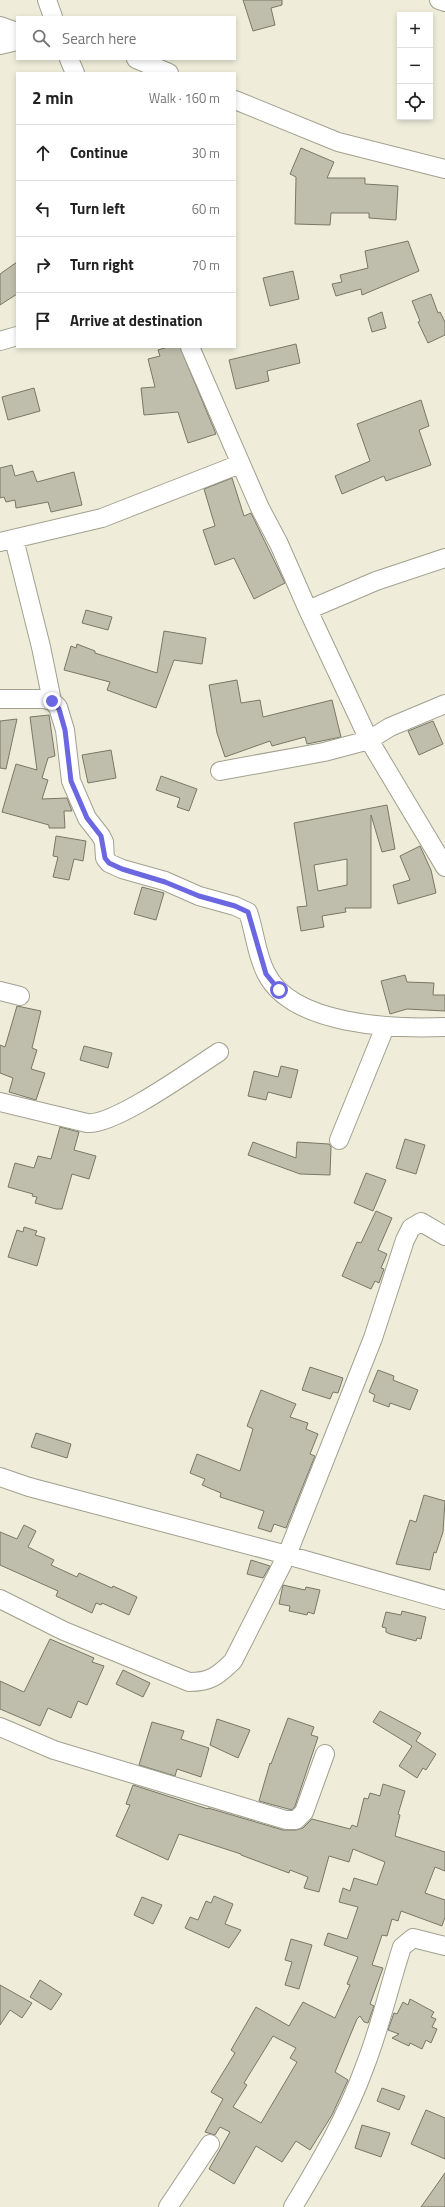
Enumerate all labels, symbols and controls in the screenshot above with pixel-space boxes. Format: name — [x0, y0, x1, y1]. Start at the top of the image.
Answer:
map controls — [397, 12, 433, 120]
button: + — [397, 12, 433, 48]
search box — [16, 16, 236, 60]
icon: search — [30, 27, 52, 49]
text: Search here — [62, 27, 136, 50]
button: − — [397, 48, 433, 84]
button: locate — [397, 84, 433, 120]
text: 2 min — [32, 85, 73, 111]
text: Walk · 160 m — [149, 88, 220, 108]
text: Continue — [70, 141, 128, 164]
icon: ahead — [32, 142, 54, 164]
text: 30 m — [192, 143, 220, 163]
text: Turn left — [70, 197, 125, 220]
icon: left — [32, 198, 54, 220]
text: 60 m — [192, 199, 220, 219]
text: Turn right — [70, 253, 134, 276]
icon: right — [32, 254, 54, 276]
text: 70 m — [192, 255, 220, 275]
text: Arrive at destination — [70, 309, 203, 332]
icon: arrive — [32, 310, 54, 332]
route end — [43, 692, 61, 710]
route start — [270, 981, 288, 999]

